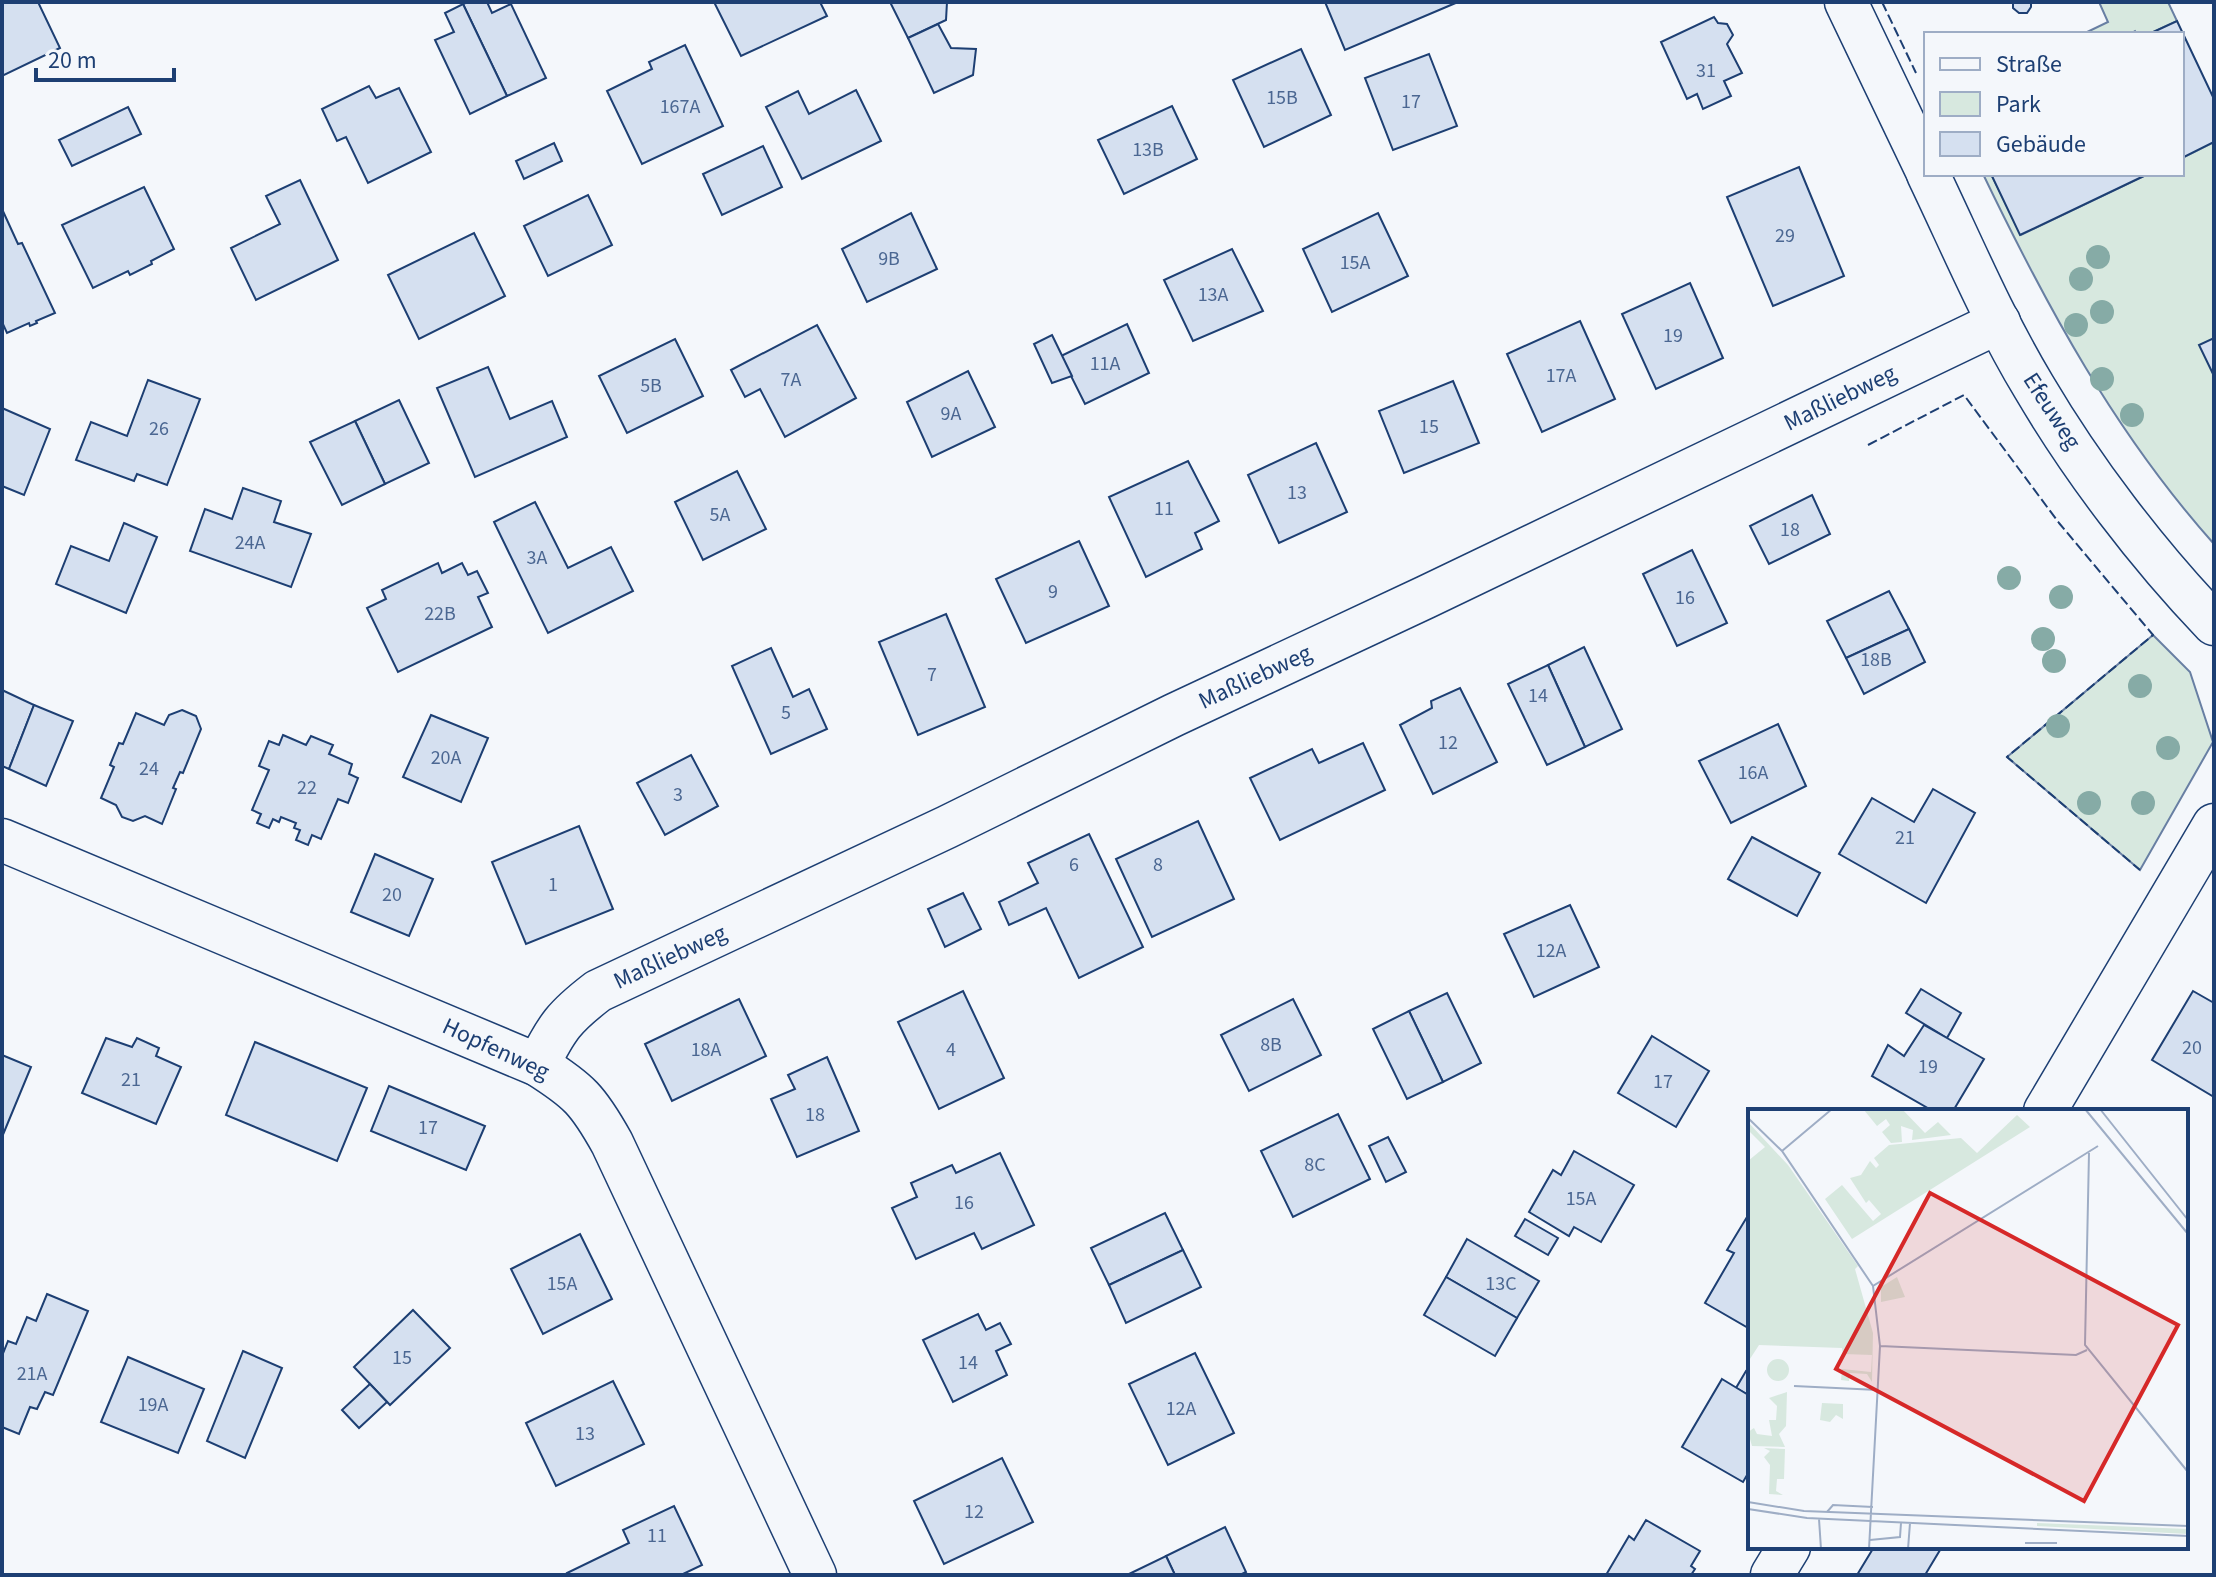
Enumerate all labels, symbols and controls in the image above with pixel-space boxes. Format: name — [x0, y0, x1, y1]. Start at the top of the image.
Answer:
scale bar — [36, 32, 174, 82]
legend — [1924, 32, 2184, 176]
text: 20 m — [48, 43, 97, 78]
text: Straße — [1996, 47, 2062, 82]
house number: 31 — [1696, 57, 1716, 85]
house number: 15B — [1266, 84, 1298, 112]
text: Park — [1996, 87, 2041, 122]
house number: 17 — [1401, 88, 1421, 116]
house number: 167A — [660, 93, 700, 121]
text: Gebäude — [1996, 127, 2086, 162]
house number: 13B — [1132, 136, 1164, 164]
house number: 29 — [1775, 222, 1795, 250]
house number: 9B — [878, 245, 900, 273]
house number: 15A — [1340, 249, 1371, 277]
house number: 13A — [1198, 281, 1229, 309]
house number: 19 — [1663, 322, 1683, 350]
house number: 11A — [1090, 350, 1121, 378]
street label: Maßliebweg — [1778, 356, 1902, 440]
house number: 17A — [1546, 362, 1577, 390]
house number: 7A — [781, 366, 802, 394]
street label: Efeuweg — [2014, 366, 2090, 456]
house number: 5B — [640, 372, 662, 400]
house number: 9A — [941, 400, 962, 428]
house number: 15 — [1419, 413, 1439, 441]
house number: 26 — [149, 415, 169, 443]
house number: 13 — [1287, 479, 1307, 507]
house number: 11 — [1154, 495, 1174, 523]
house number: 5A — [710, 501, 731, 529]
house number: 18 — [1780, 516, 1800, 544]
house number: 24A — [235, 529, 266, 557]
house number: 3A — [527, 544, 548, 572]
house number: 9 — [1048, 578, 1058, 606]
house number: 16 — [1675, 584, 1695, 612]
house number: 22B — [424, 600, 456, 628]
street label: Maßliebweg — [1193, 635, 1317, 719]
house number: 18B — [1860, 646, 1892, 674]
house number: 7 — [927, 661, 937, 689]
house number: 14 — [1528, 682, 1548, 710]
house number: 5 — [781, 699, 791, 727]
house number: 12 — [1438, 729, 1458, 757]
house number: 20A — [431, 744, 462, 772]
house number: 24 — [139, 755, 159, 783]
house number: 16A — [1738, 759, 1769, 787]
house number: 22 — [297, 774, 317, 802]
house number: 3 — [673, 781, 683, 809]
house number: 21 — [1895, 824, 1915, 852]
house number: 6 — [1069, 851, 1079, 879]
house number: 8 — [1153, 851, 1163, 879]
house number: 1 — [548, 871, 558, 899]
house number: 20 — [382, 881, 402, 909]
street label: Maßliebweg — [608, 915, 732, 999]
house number: 12A — [1536, 937, 1567, 965]
street label: Hopfenweg — [437, 1009, 555, 1089]
house number: 8B — [1260, 1031, 1282, 1059]
house number: 20 — [2182, 1034, 2202, 1062]
house number: 18A — [691, 1036, 722, 1064]
house number: 4 — [946, 1036, 956, 1064]
house number: 19 — [1918, 1053, 1938, 1081]
house number: 21 — [121, 1066, 141, 1094]
house number: 17 — [1653, 1068, 1673, 1096]
house number: 18 — [805, 1101, 825, 1129]
inset map — [1748, 1109, 2188, 1549]
house number: 17 — [418, 1114, 438, 1142]
house number: 8C — [1304, 1151, 1326, 1179]
house number: 15A — [1566, 1185, 1597, 1213]
house number: 16 — [954, 1189, 974, 1217]
house number: 15A — [547, 1270, 578, 1298]
house number: 13C — [1485, 1270, 1517, 1298]
house number: 15 — [392, 1344, 412, 1372]
house number: 14 — [958, 1349, 978, 1377]
house number: 21A — [17, 1360, 48, 1388]
house number: 19A — [138, 1391, 169, 1419]
house number: 12A — [1166, 1395, 1197, 1423]
house number: 13 — [575, 1420, 595, 1448]
house number: 12 — [964, 1498, 984, 1526]
house number: 11 — [647, 1522, 667, 1550]

